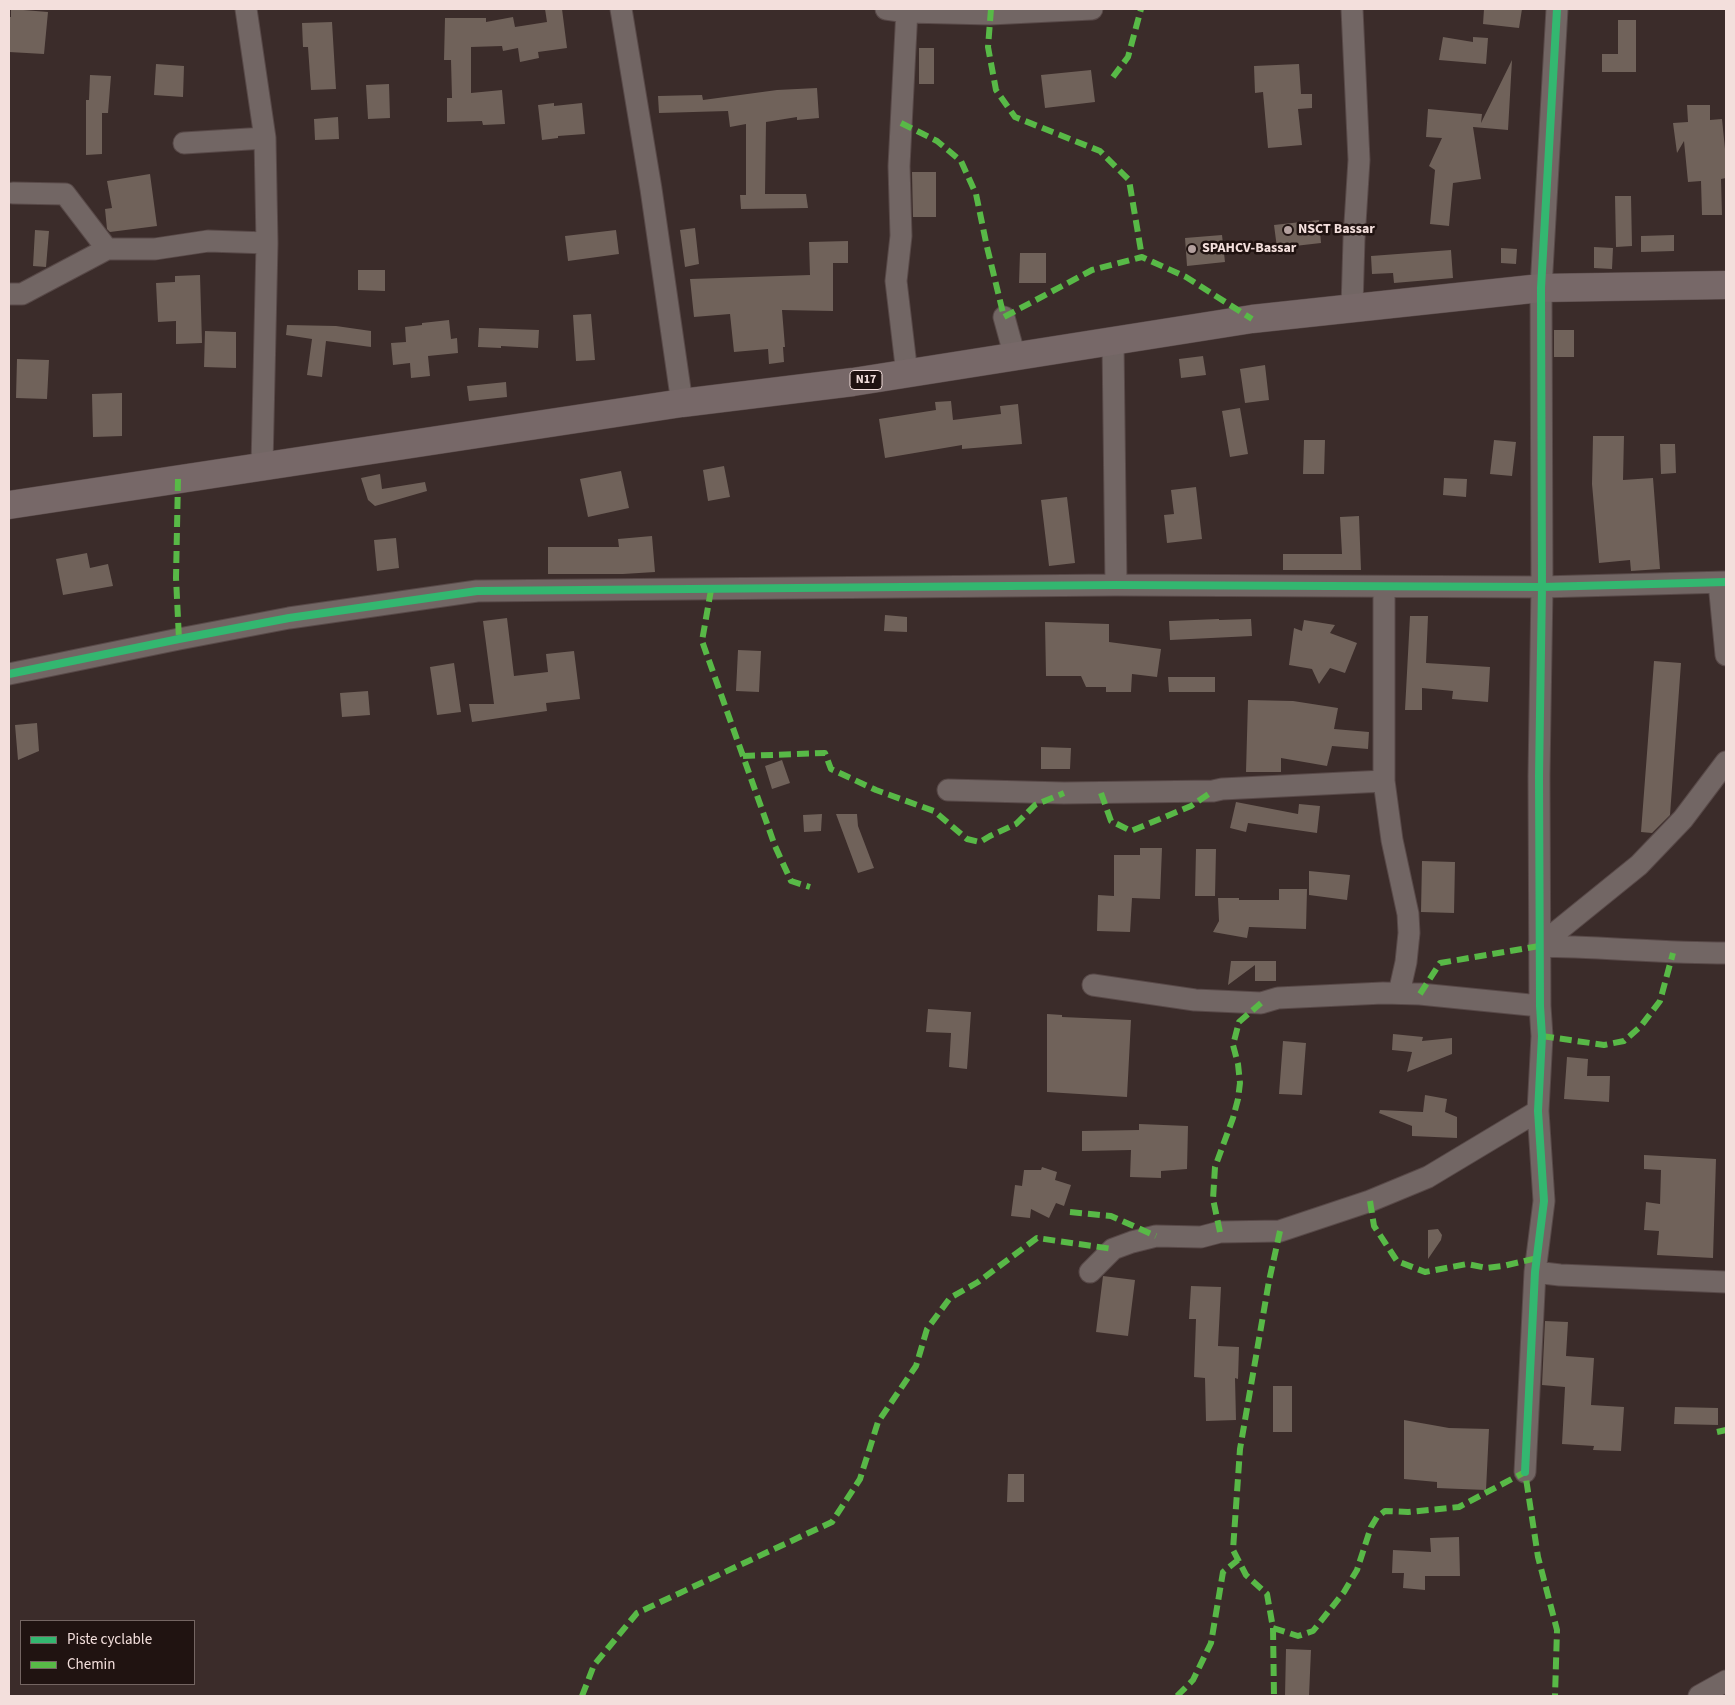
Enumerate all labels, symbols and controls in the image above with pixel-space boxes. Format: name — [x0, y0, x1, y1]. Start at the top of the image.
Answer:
place label: NSCT Bassar — [1298, 222, 1375, 238]
marker: NSCT Bassar — [1282, 224, 1294, 236]
place label: SPAHCV-Bassar — [1202, 241, 1296, 257]
marker: SPAHCV-Bassar — [1186, 243, 1198, 255]
road number: N17 — [850, 370, 882, 390]
legend — [20, 1620, 195, 1685]
text: Piste cyclable — [67, 1629, 152, 1650]
text: Chemin — [67, 1654, 116, 1675]

